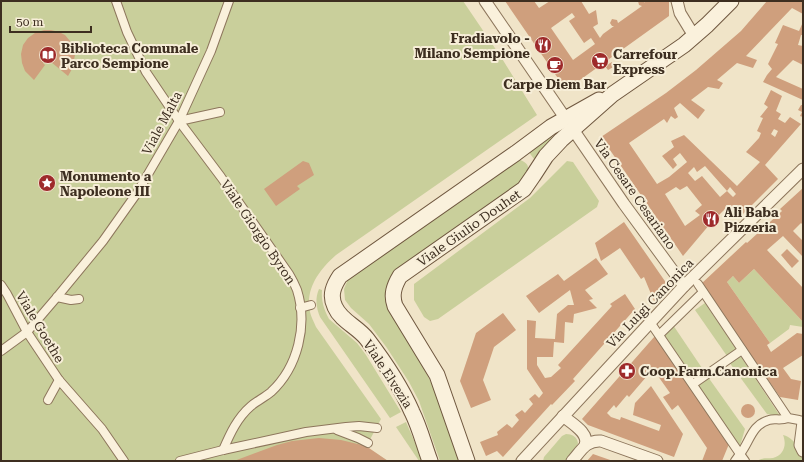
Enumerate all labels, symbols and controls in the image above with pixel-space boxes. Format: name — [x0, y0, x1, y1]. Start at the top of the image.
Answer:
scale bar — [10, 8, 91, 34]
text: 50 m — [16, 15, 43, 29]
place label: Fradiavolo - Milano Sempione — [414, 31, 530, 61]
restaurant icon: Fradiavolo - Milano Sempione — [533, 35, 553, 55]
place label: Biblioteca Comunale Parco Sempione — [61, 41, 199, 71]
library icon: Biblioteca Comunale Parco Sempione — [38, 45, 58, 65]
place label: Carrefour Express — [613, 47, 677, 77]
supermarket icon: Carrefour Express — [590, 51, 610, 71]
cafe icon: Carpe Diem Bar — [545, 55, 565, 75]
place label: Carpe Diem Bar — [503, 77, 607, 92]
street label: Viale Malta — [139, 89, 185, 157]
street label: Via Cesare Cesariano — [591, 136, 679, 252]
place label: Monumento a Napoleone III — [60, 169, 152, 199]
place icon: Monumento a Napoleone III — [37, 173, 57, 193]
street label: Viale Giorgio Byron — [217, 177, 299, 288]
street label: Viale Giulio Douhet — [414, 186, 524, 269]
place label: Ali Baba Pizzeria — [724, 205, 779, 235]
restaurant icon: Ali Baba Pizzeria — [701, 209, 721, 229]
street label: Via Luigi Canonica — [604, 255, 696, 351]
street label: Viale Goethe — [13, 289, 67, 365]
street label: Viale Elvezia — [360, 337, 416, 411]
pharmacy icon: Coop.Farm.Canonica — [617, 361, 637, 381]
place label: Coop.Farm.Canonica — [640, 364, 777, 379]

